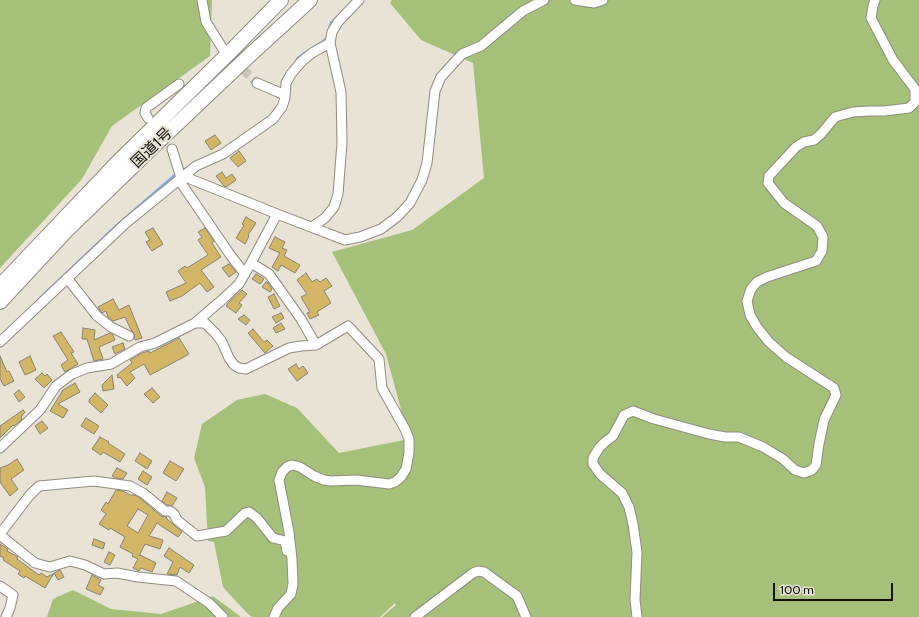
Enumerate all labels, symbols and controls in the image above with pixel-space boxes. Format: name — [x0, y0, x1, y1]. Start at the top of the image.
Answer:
street label: 国道1号 — [128, 124, 176, 172]
scale bar — [775, 575, 895, 601]
text: 100 m — [780, 582, 814, 597]

